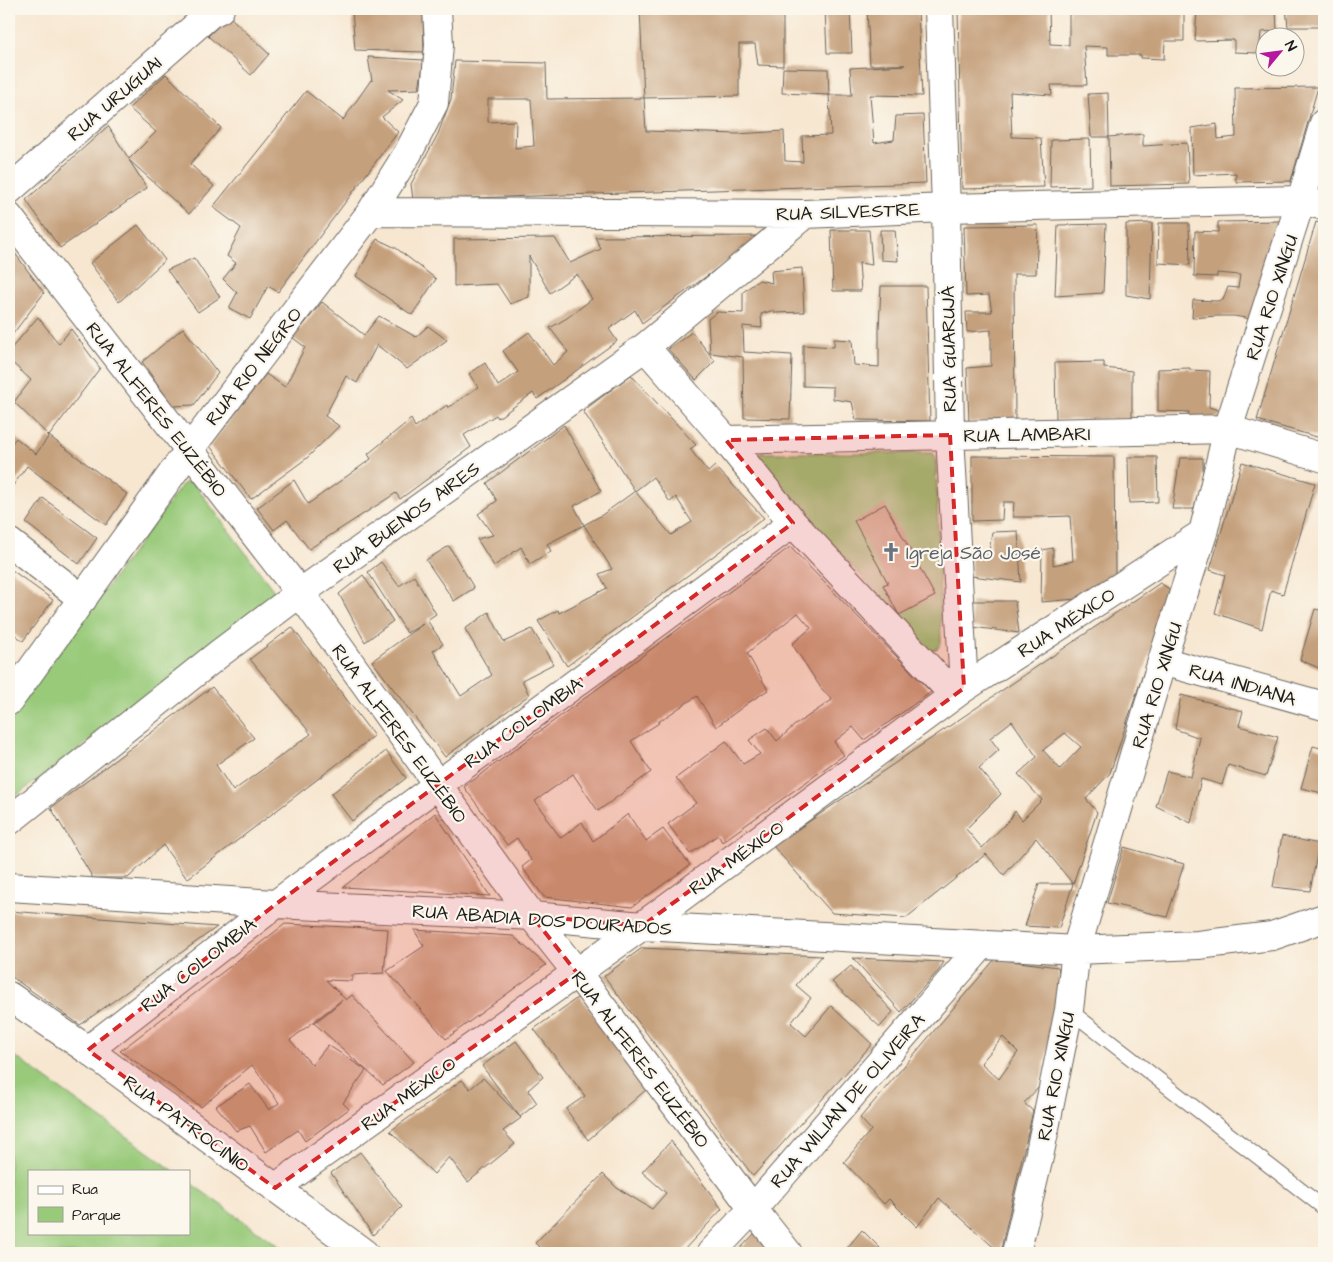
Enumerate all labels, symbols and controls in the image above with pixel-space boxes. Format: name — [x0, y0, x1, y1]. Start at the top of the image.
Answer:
north arrow — [1256, 28, 1306, 78]
text: N — [1280, 37, 1301, 55]
street label: RUA URUGUAI — [62, 50, 168, 148]
street label: RUA SILVESTRE — [776, 196, 921, 229]
street label: RUA RIO XINGU — [1239, 231, 1305, 364]
street label: RUA GUARUJÁ — [935, 286, 964, 412]
street label: RUA RIO NEGRO — [199, 302, 309, 432]
street label: RUA ALFERES EUZÉBIO — [79, 317, 233, 503]
street label: RUA LAMBARI — [963, 421, 1091, 450]
street label: RUA BUENOS AIRES — [328, 456, 486, 581]
place label: Igreja São José — [906, 540, 1041, 568]
church icon: Igreja São José — [880, 541, 902, 563]
street label: RUA MÉXICO — [1013, 581, 1121, 665]
street label: RUA RIO XINGU — [1125, 619, 1189, 752]
street label: RUA ALFERES EUZÉBIO — [325, 639, 473, 829]
street label: RUA INDIANA — [1186, 657, 1299, 714]
street label: RUA COLOMBIA — [459, 671, 589, 775]
street label: RUA MÉXICO — [684, 814, 790, 902]
street label: RUA ABADIA DOS DOURADOS — [411, 898, 673, 943]
street label: RUA COLOMBIA — [135, 911, 263, 1019]
street label: RUA ALFERES EUZÉBIO — [564, 966, 716, 1154]
street label: RUA WILIAN DE OLIVEIRA — [764, 1008, 932, 1194]
street label: RUA RIO XINGU — [1031, 1010, 1082, 1143]
street label: RUA MÉXICO — [356, 1050, 462, 1138]
street label: RUA PATROCINIO — [117, 1069, 255, 1179]
legend — [28, 1170, 190, 1234]
text: Rua — [72, 1179, 98, 1200]
text: Parque — [72, 1205, 121, 1226]

